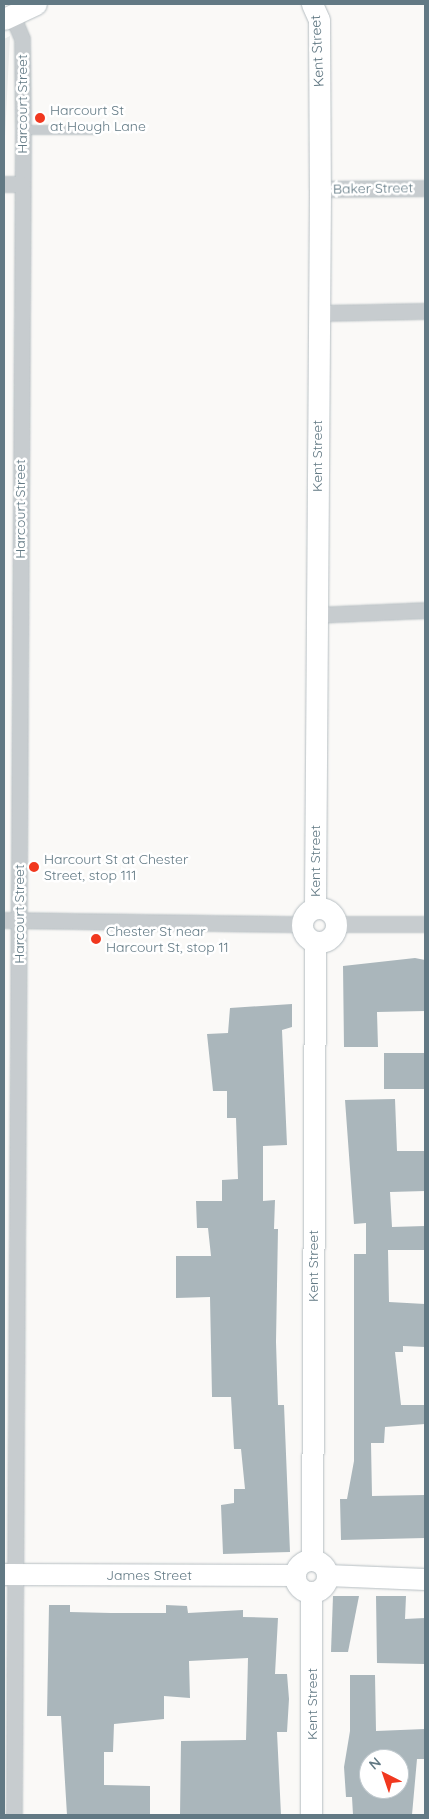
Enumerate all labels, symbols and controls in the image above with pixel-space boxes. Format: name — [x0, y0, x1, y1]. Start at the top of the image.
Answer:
street label: Kent Street — [307, 15, 327, 87]
street label: Harcourt Street — [14, 54, 30, 154]
place label: Harcourt St at Hough Lane — [50, 102, 146, 134]
marker: Harcourt St at Hough Lane — [34, 112, 46, 124]
street label: Baker Street — [333, 179, 413, 197]
street label: Kent Street — [309, 420, 325, 492]
street label: Harcourt Street — [12, 459, 28, 559]
street label: Kent Street — [307, 825, 323, 897]
place label: Harcourt St at Chester Street, stop 111 — [44, 851, 188, 884]
marker: Harcourt St at Chester Street, stop 111 — [28, 861, 40, 873]
street label: Harcourt Street — [11, 864, 27, 964]
place label: Chester St near Harcourt St, stop 11 — [106, 923, 229, 956]
marker: Chester St near Harcourt St, stop 11 — [90, 933, 102, 945]
street label: Kent Street — [305, 1230, 321, 1302]
street label: James Street — [106, 1567, 192, 1583]
street label: Kent Street — [304, 1668, 320, 1740]
north arrow — [359, 1749, 409, 1799]
text: N — [365, 1753, 385, 1774]

